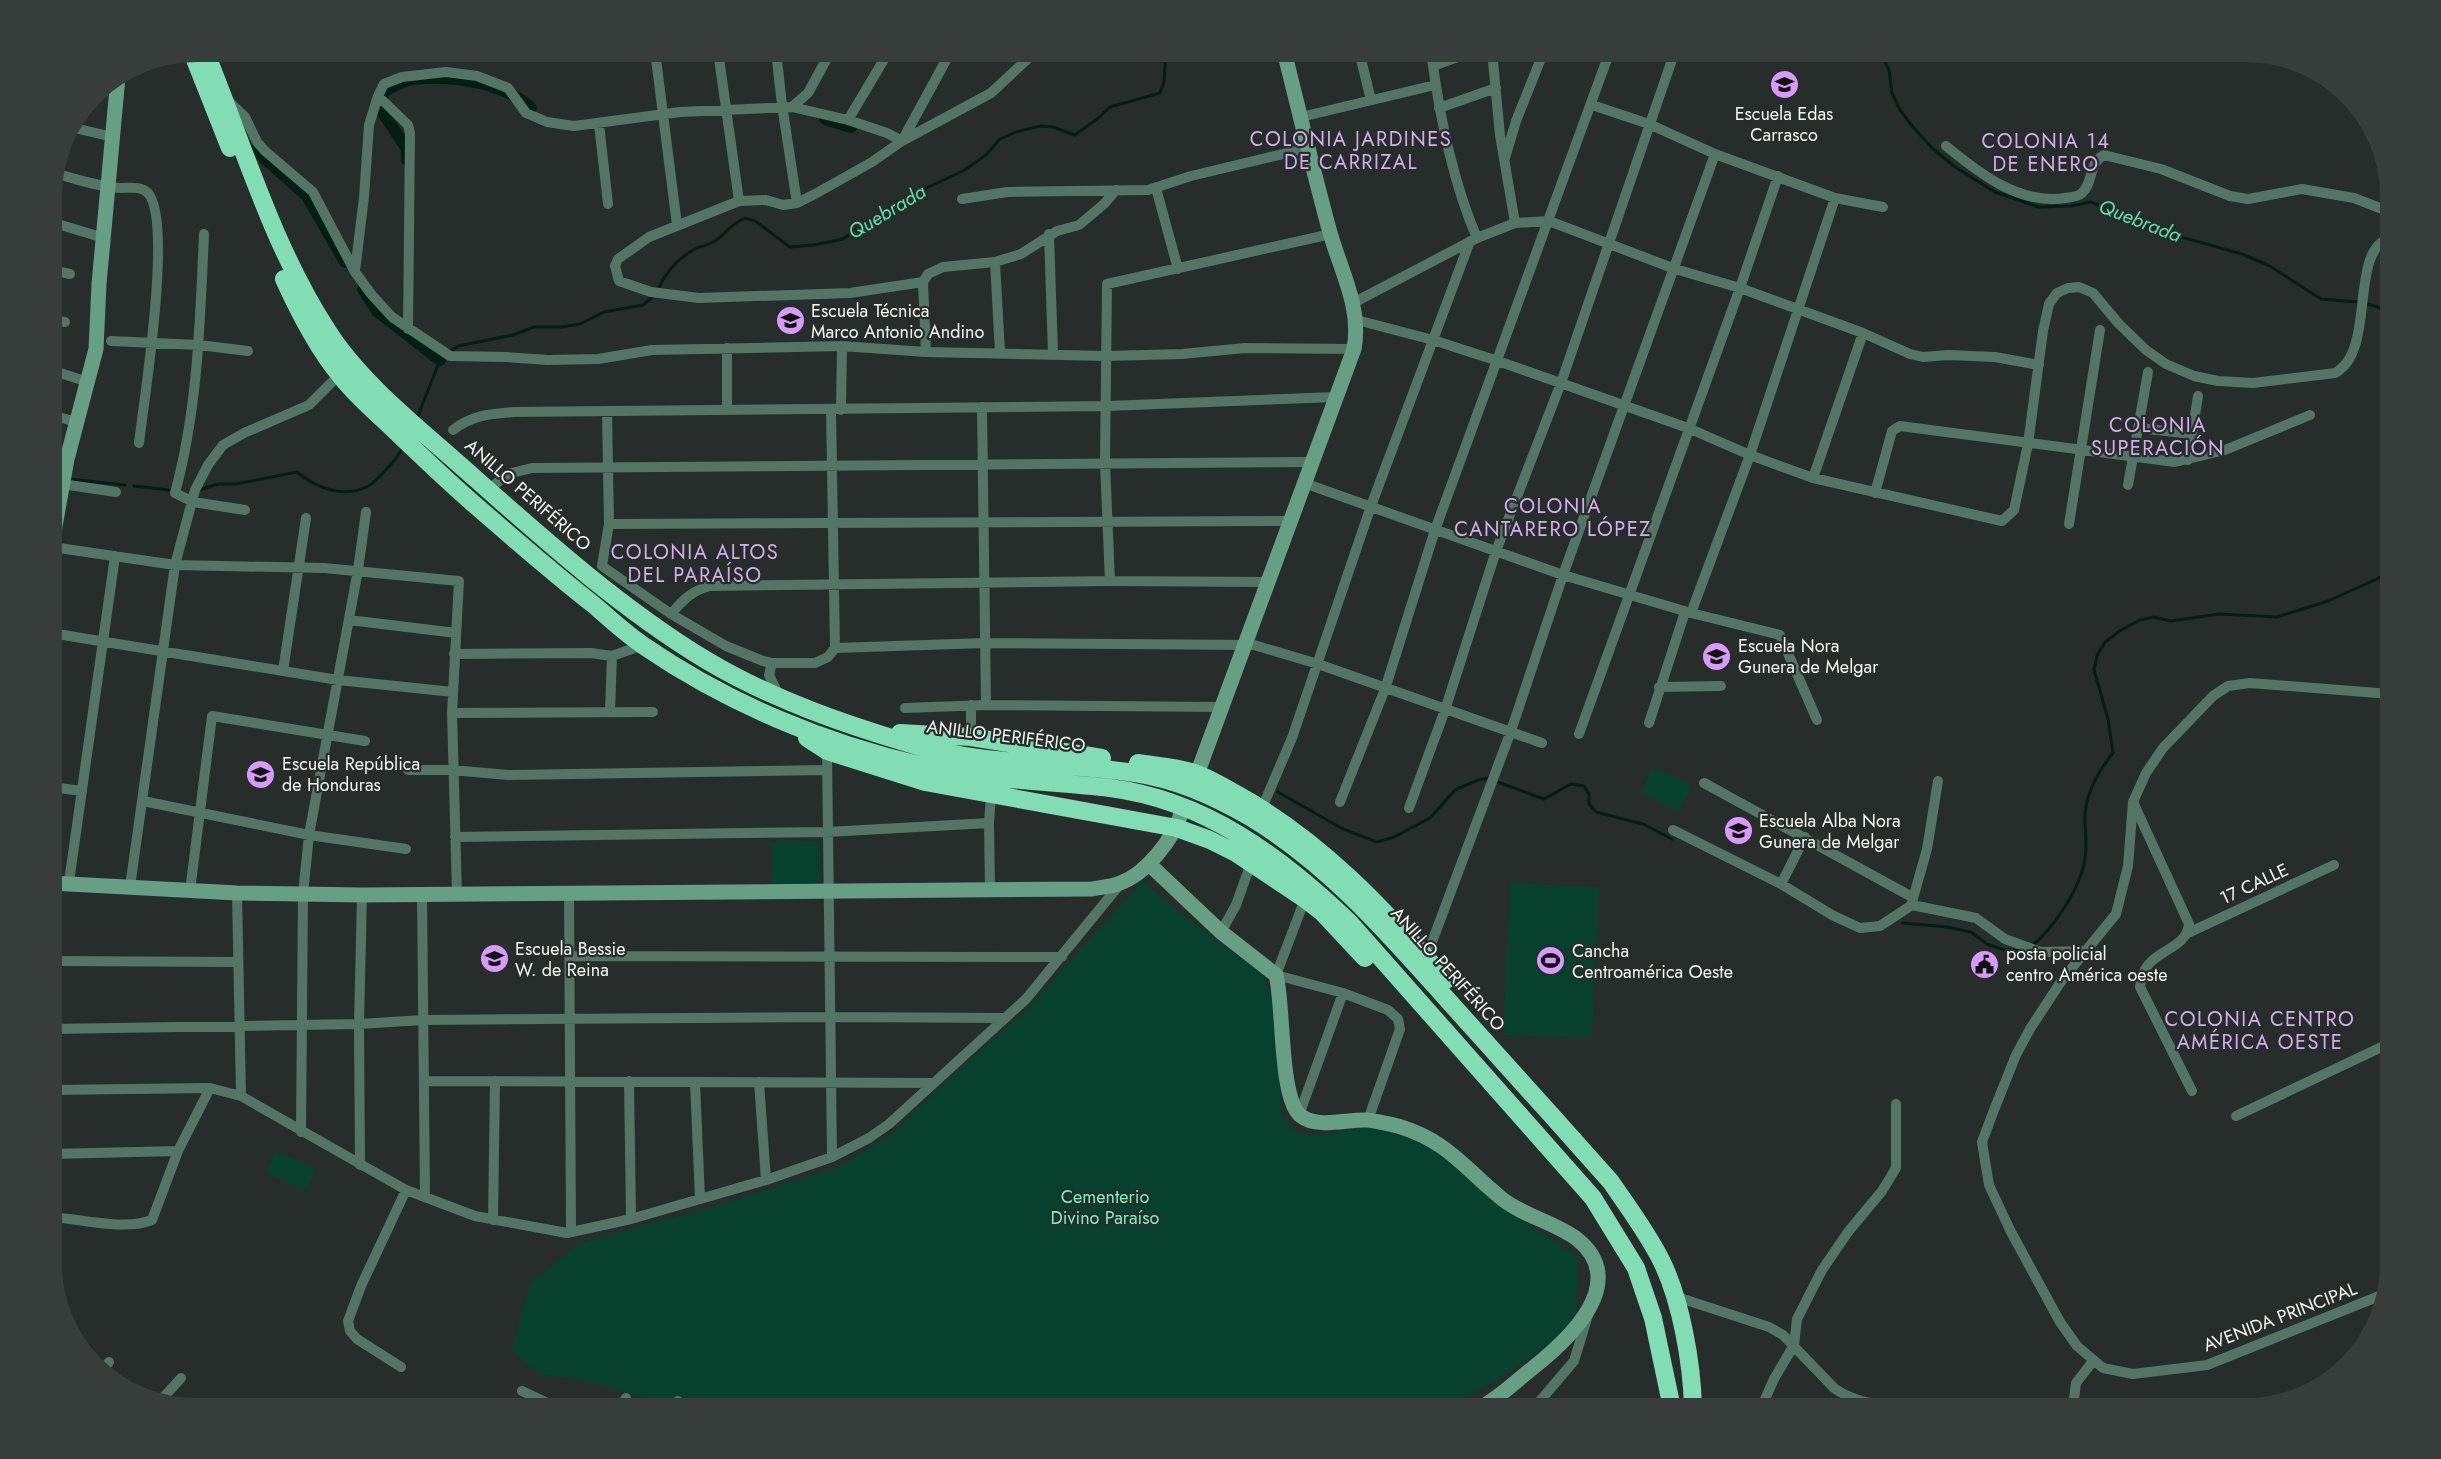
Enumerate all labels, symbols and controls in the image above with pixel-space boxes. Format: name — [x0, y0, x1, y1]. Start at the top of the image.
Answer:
school or university icon: Escuela Edas Carrasco — [1768, 69, 1800, 101]
place label: Escuela Edas Carrasco — [1735, 101, 1833, 148]
district label: COLONIA JARDINES DE CARRIZAL — [1250, 125, 1452, 177]
district label: COLONIA 14 DE ENERO — [1982, 127, 2110, 179]
water label: Quebrada — [842, 177, 932, 247]
water label: Quebrada — [2094, 192, 2186, 250]
place label: Escuela Técnica Marco Antonio Andino — [811, 298, 985, 345]
school or university icon: Escuela Técnica Marco Antonio Andino — [774, 305, 806, 337]
district label: COLONIA SUPERACIÓN — [2091, 411, 2225, 463]
street label: ANILLO PERIFÉRICO — [459, 433, 597, 557]
district label: COLONIA CANTARERO LÓPEZ — [1454, 492, 1652, 544]
district label: COLONIA ALTOS DEL PARAÍSO — [611, 538, 779, 590]
place label: Escuela Nora Gunera de Melgar — [1738, 633, 1879, 680]
school or university icon: Escuela Nora Gunera de Melgar — [1701, 640, 1733, 672]
street label: ANILLO PERIFÉRICO — [925, 713, 1087, 759]
place label: Escuela República de Honduras — [282, 751, 420, 798]
school or university icon: Escuela República de Honduras — [245, 758, 277, 790]
place label: Escuela Alba Nora Gunera de Melgar — [1759, 808, 1901, 855]
school or university icon: Escuela Alba Nora Gunera de Melgar — [1722, 815, 1754, 847]
street label: 17 CALLE — [2215, 857, 2293, 911]
street label: ANILLO PERIFÉRICO — [1385, 901, 1511, 1037]
place label: Escuela Bessie W. de Reina — [515, 936, 625, 983]
place label: Cancha Centroamérica Oeste — [1572, 938, 1733, 985]
place label: posta policial centro América oeste — [2006, 941, 2167, 988]
school or university icon: Escuela Bessie W. de Reina — [478, 943, 510, 975]
sports icon: Cancha Centroamérica Oeste — [1535, 945, 1567, 977]
public building icon: posta policial centro América oeste — [1969, 948, 2001, 980]
district label: COLONIA CENTRO AMÉRICA OESTE — [2165, 1005, 2355, 1057]
park label: Cementerio Divino Paraíso — [1051, 1184, 1160, 1231]
street label: AVENIDA PRINCIPAL — [2199, 1276, 2361, 1358]

